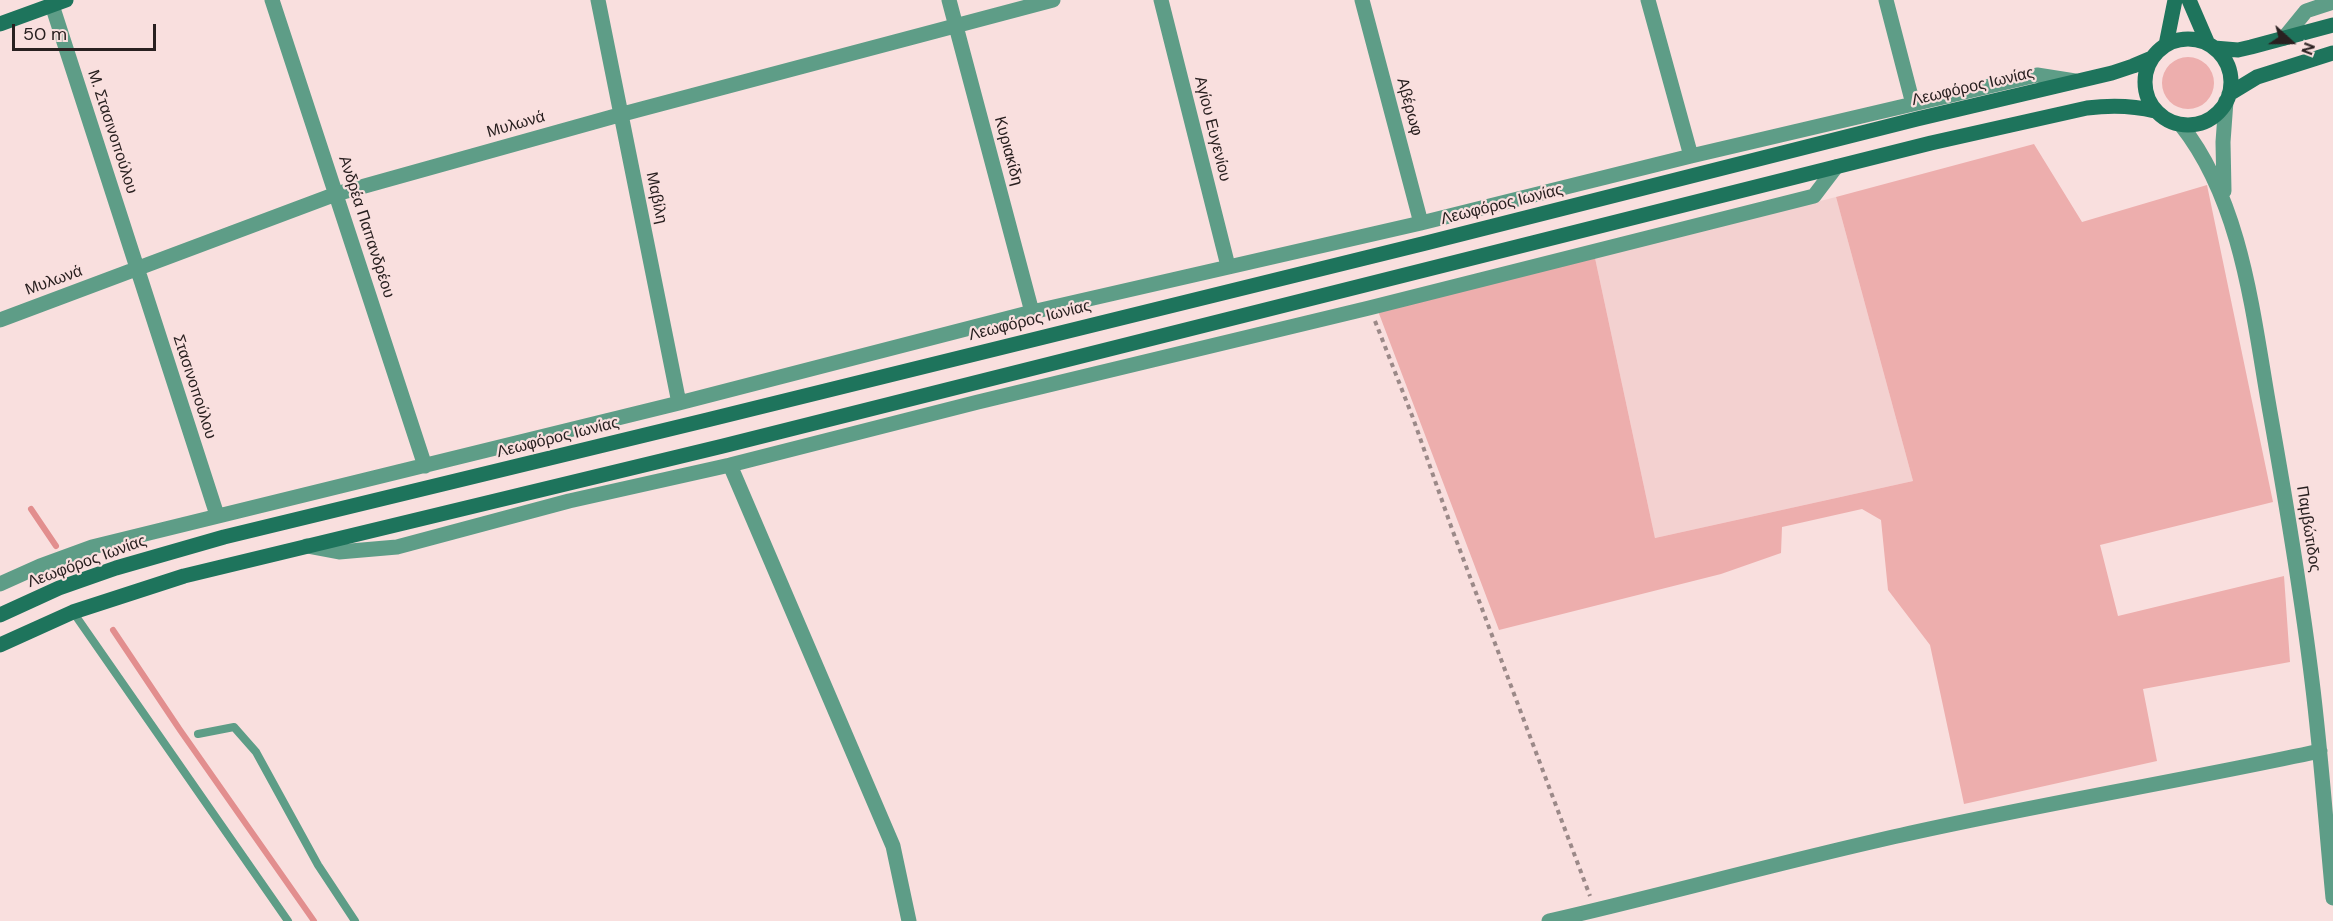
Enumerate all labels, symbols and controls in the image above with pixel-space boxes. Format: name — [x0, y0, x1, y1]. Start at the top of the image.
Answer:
scale bar — [15, 12, 159, 50]
north arrow — [2261, 12, 2321, 72]
text: 50 m — [23, 22, 67, 46]
text: N — [2296, 39, 2320, 58]
street label: Λεωφόρος Ιωνίας — [1910, 64, 2036, 110]
street label: Μ. Στασινοπούλου — [83, 68, 141, 196]
street label: Αγίου Ευγενίου — [1190, 74, 1234, 184]
street label: Αβέρωφ — [1392, 76, 1426, 138]
street label: Μυλωνά — [485, 108, 547, 142]
street label: Κυριακίδη — [990, 114, 1026, 188]
street label: Ανδρέα Παπανδρέου — [334, 154, 398, 300]
street label: Μαβίλη — [641, 170, 671, 226]
street label: Λεωφόρος Ιωνίας — [1439, 181, 1565, 229]
street label: Μυλωνά — [23, 262, 85, 300]
street label: Λεωφόρος Ιωνίας — [967, 297, 1093, 345]
street label: Στασινοπούλου — [168, 333, 220, 441]
street label: Λεωφόρος Ιωνίας — [495, 414, 621, 462]
street label: Παμβώτιδος — [2292, 485, 2324, 573]
street label: Λεωφόρος Ιωνίας — [25, 532, 149, 592]

